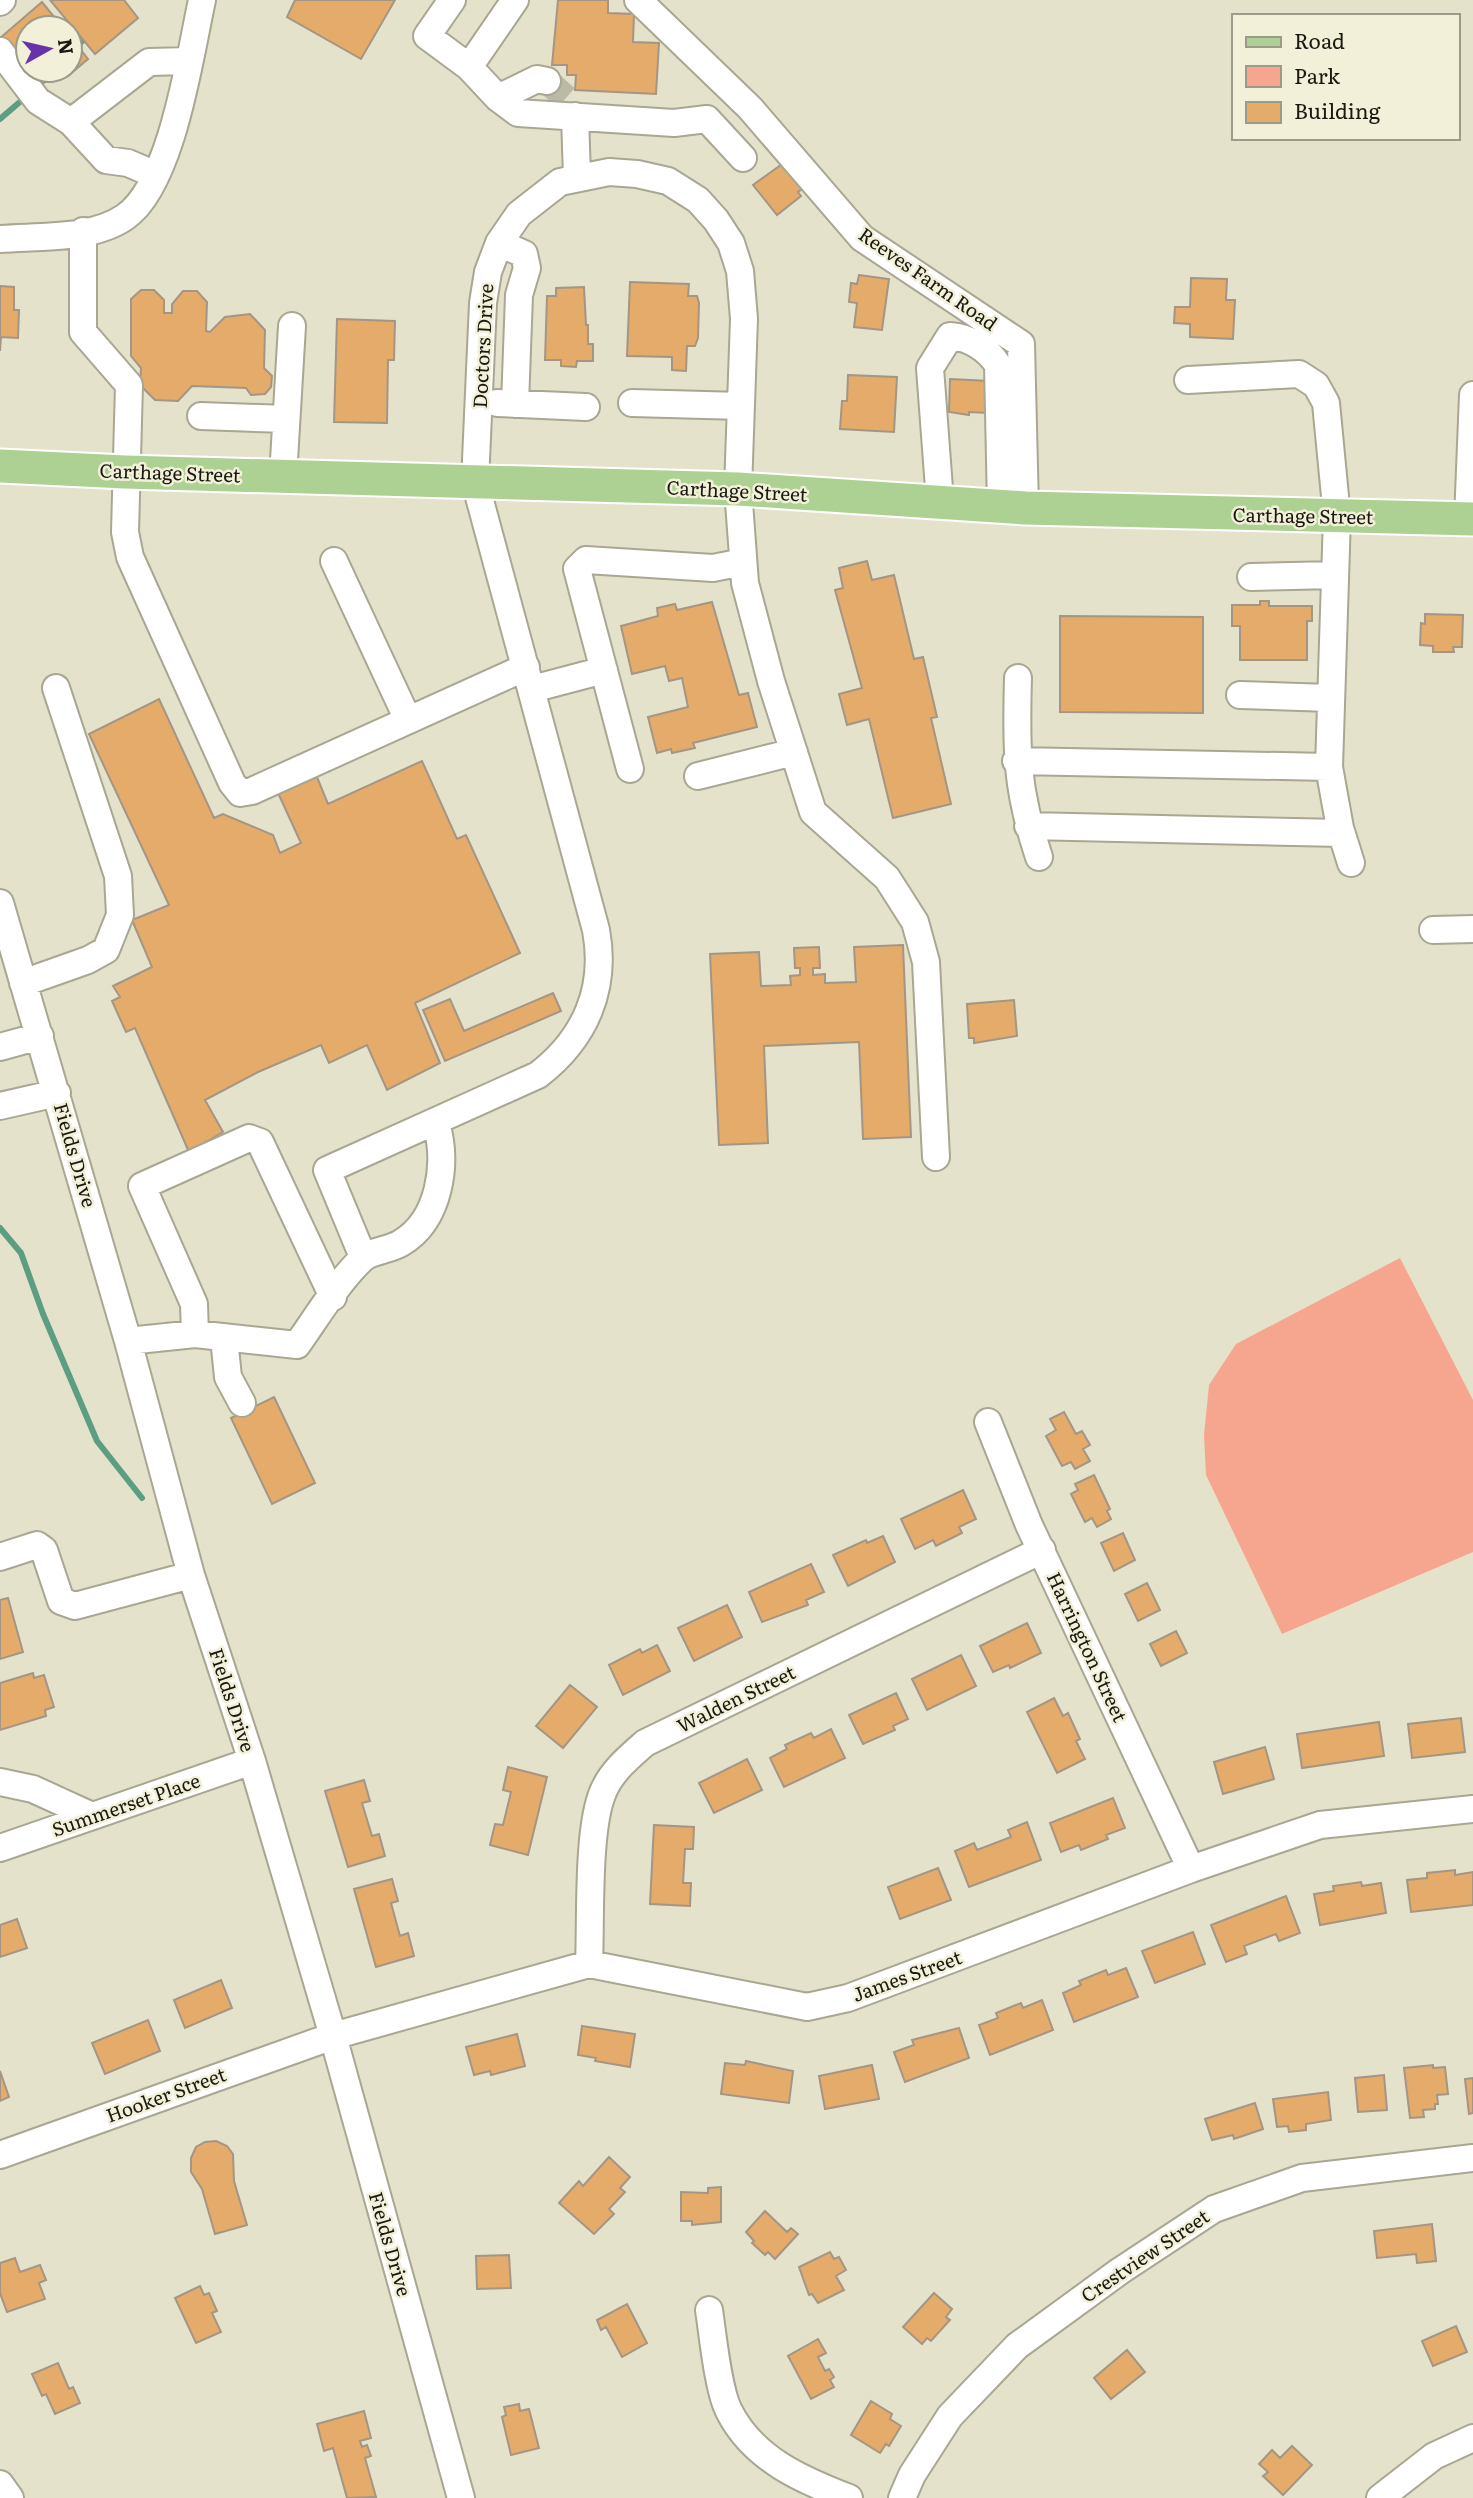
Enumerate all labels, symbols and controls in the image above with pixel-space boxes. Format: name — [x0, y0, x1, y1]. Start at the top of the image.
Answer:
north arrow — [14, 14, 84, 84]
legend — [1232, 14, 1459, 140]
text: Road — [1294, 24, 1345, 55]
text: N — [52, 37, 82, 56]
text: Park — [1294, 59, 1340, 90]
text: Building — [1294, 94, 1381, 125]
street label: Reeves Farm Road — [854, 220, 1004, 337]
street label: Doctors Drive — [465, 283, 499, 409]
street label: Carthage Street — [99, 456, 241, 488]
street label: Carthage Street — [666, 472, 808, 508]
street label: Carthage Street — [1232, 500, 1374, 530]
street label: Fields Drive — [48, 1099, 104, 1210]
street label: Harrington Street — [1041, 1567, 1135, 1727]
street label: Fields Drive — [203, 1644, 263, 1755]
street label: Walden Street — [672, 1657, 800, 1739]
street label: Summerset Place — [48, 1765, 204, 1843]
street label: James Street — [848, 1942, 966, 2008]
street label: Hooker Street — [102, 2059, 230, 2129]
street label: Fields Drive — [363, 2188, 419, 2299]
street label: Crestview Street — [1075, 2202, 1214, 2309]

